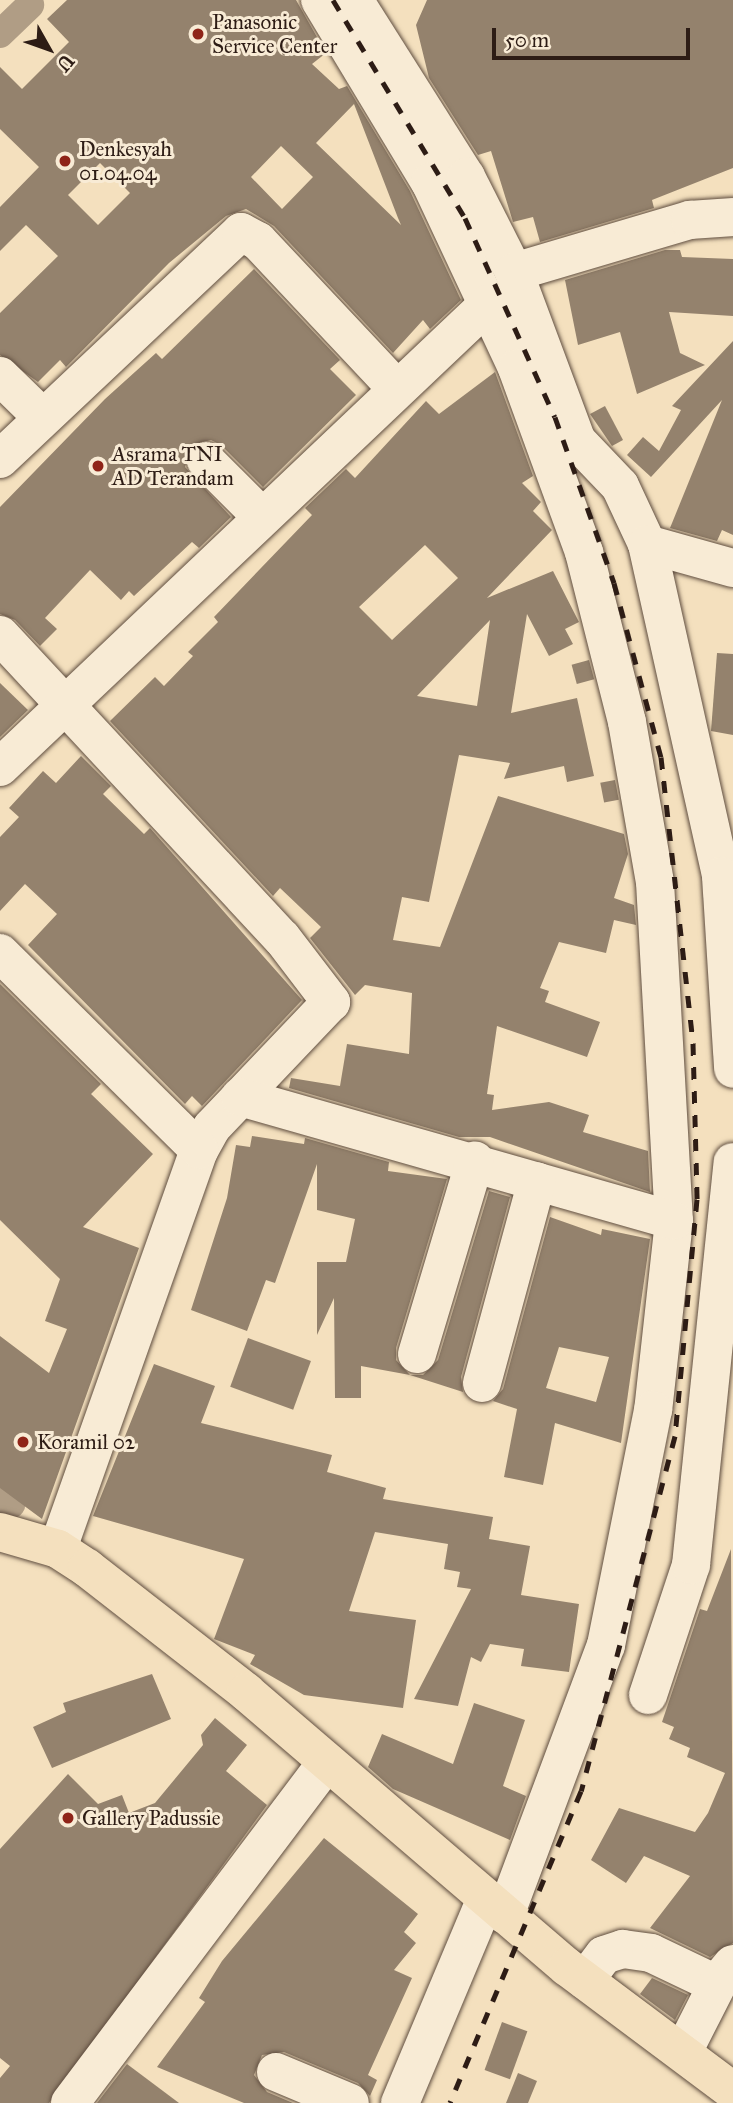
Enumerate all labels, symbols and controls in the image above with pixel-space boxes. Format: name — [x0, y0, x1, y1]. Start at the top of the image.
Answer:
place label: Panasonic Service Center — [212, 9, 337, 59]
north arrow — [14, 14, 84, 84]
scale bar — [495, 14, 693, 58]
marker: Panasonic Service Center — [190, 26, 206, 42]
text: 50 m — [505, 27, 549, 53]
text: U — [52, 50, 79, 76]
place label: Denkesyah 01.04.04 — [79, 136, 172, 186]
marker: Denkesyah 01.04.04 — [57, 153, 73, 169]
place label: Asrama TNI AD Terandam — [112, 441, 234, 491]
marker: Asrama TNI AD Terandam — [90, 458, 106, 474]
place label: Koramil 02 — [37, 1429, 135, 1455]
marker: Koramil 02 — [15, 1434, 31, 1450]
place label: Gallery Padussie — [82, 1805, 220, 1831]
marker: Gallery Padussie — [60, 1810, 76, 1826]

